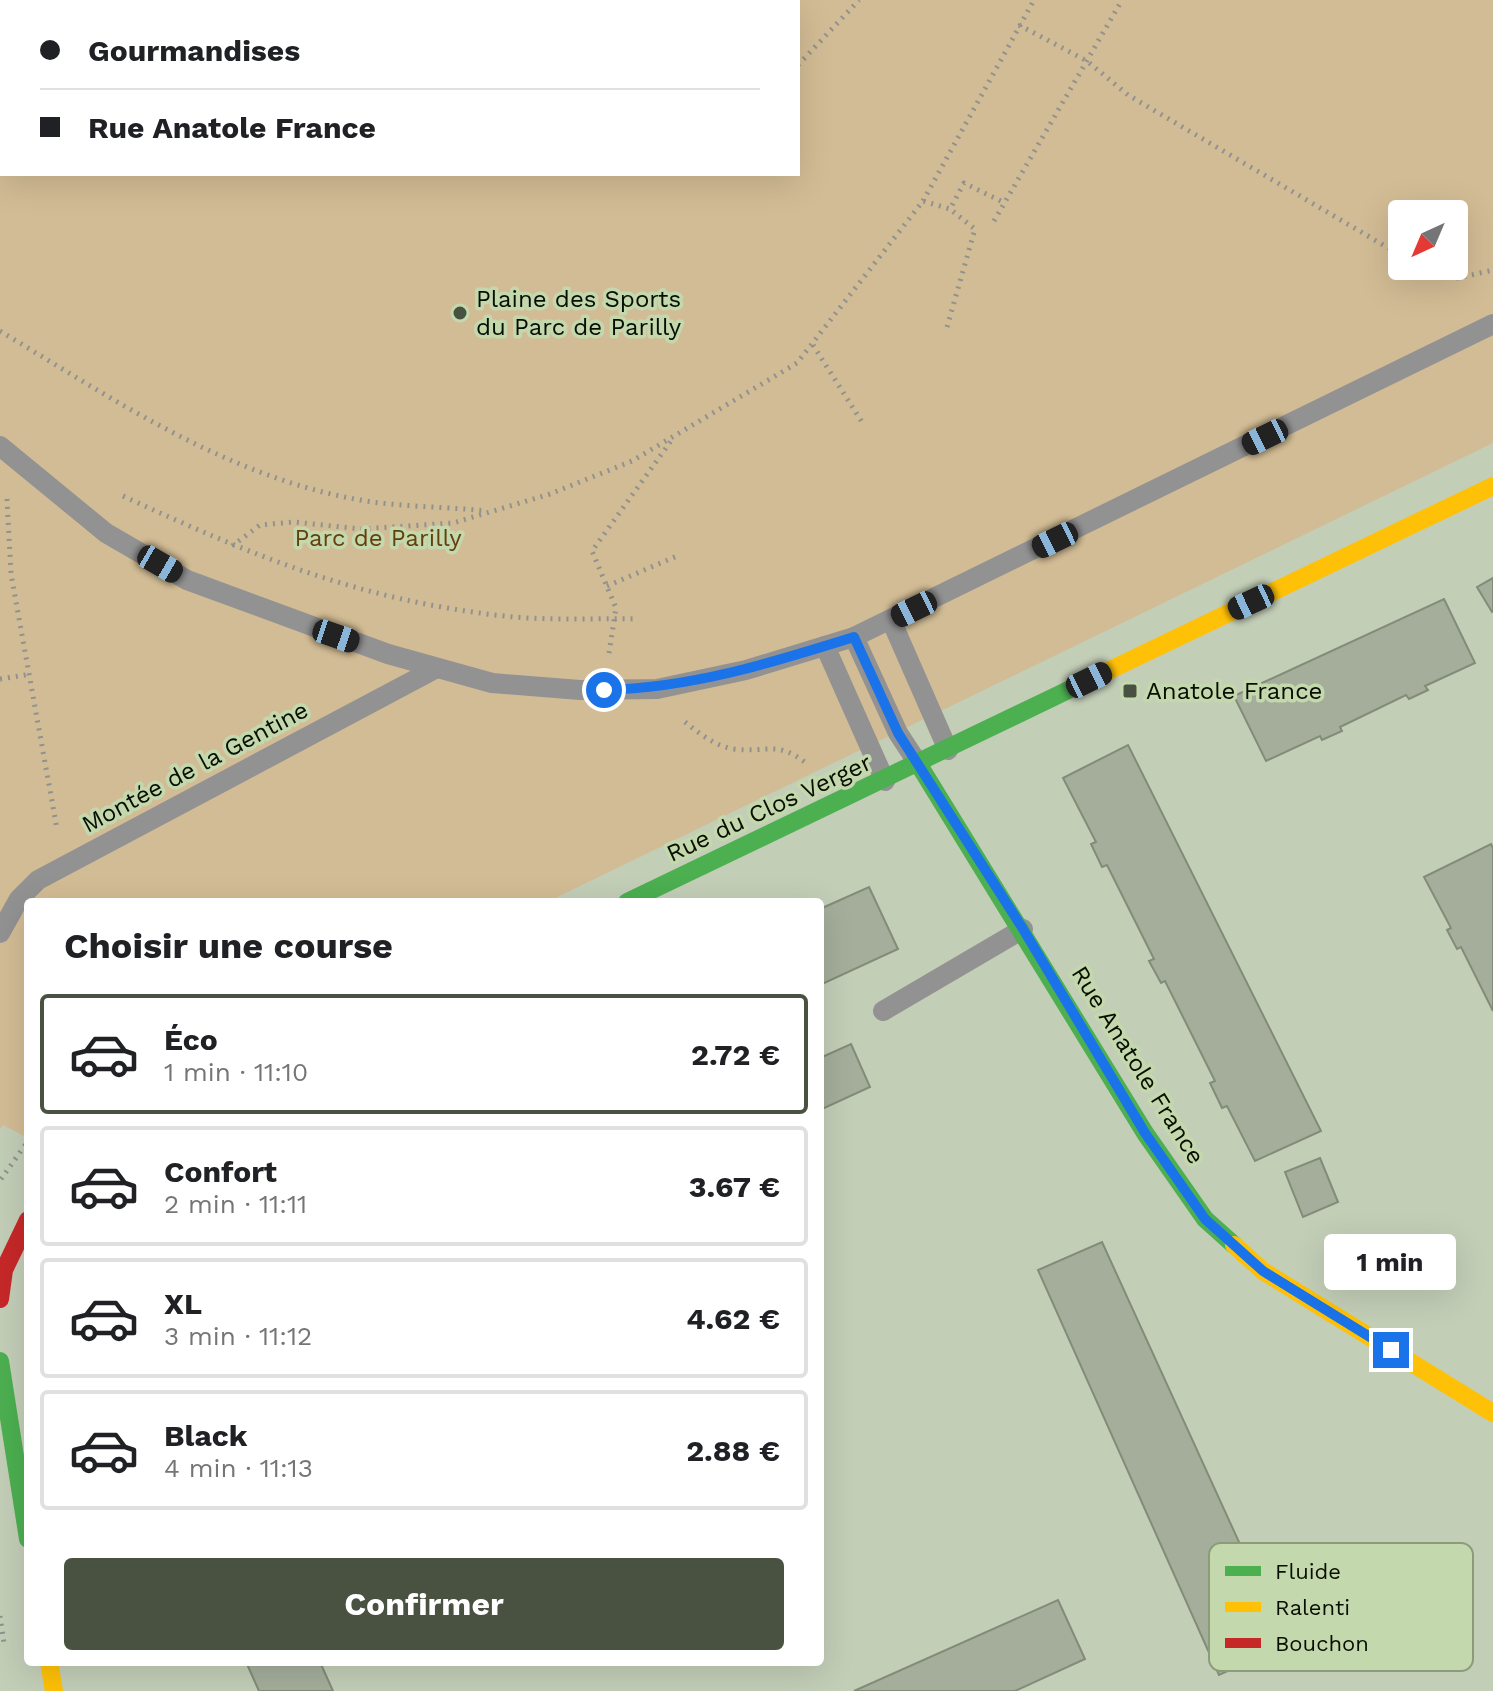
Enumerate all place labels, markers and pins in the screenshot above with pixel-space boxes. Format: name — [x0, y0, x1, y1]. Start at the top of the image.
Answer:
place label: Plaine des Sports du Parc de Parilly — [476, 285, 682, 341]
marker: Plaine des Sports du Parc de Parilly — [451, 304, 469, 322]
place label: Anatole France — [1146, 677, 1322, 705]
marker: Anatole France — [1121, 682, 1139, 700]

